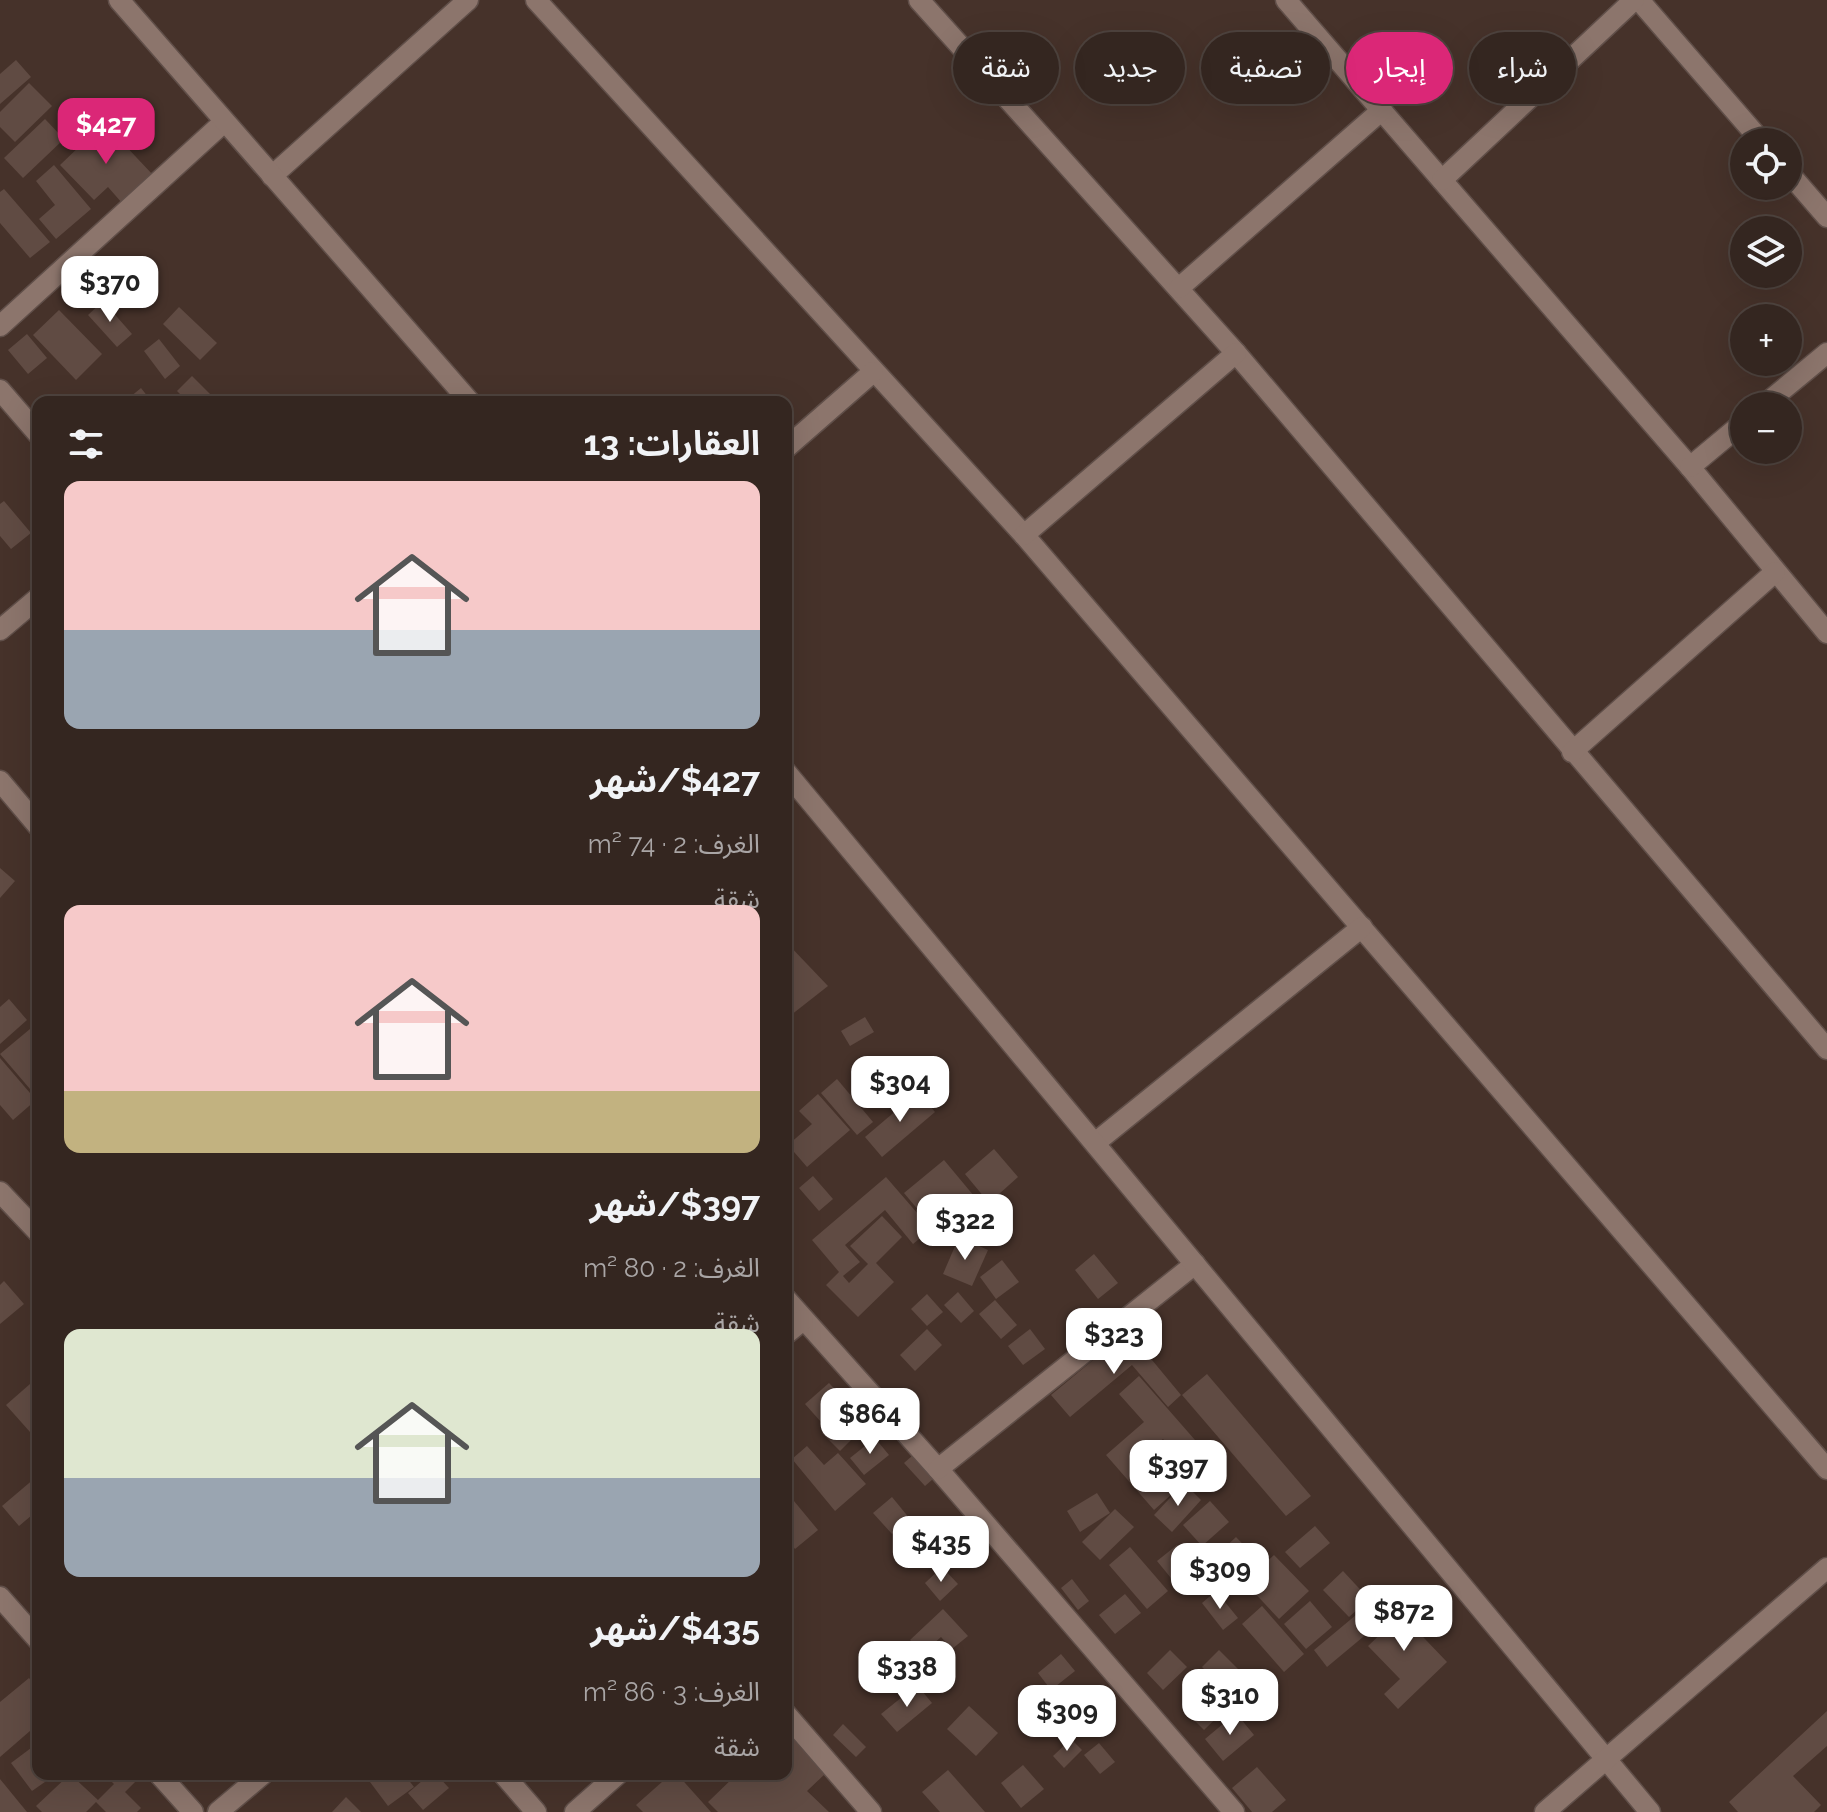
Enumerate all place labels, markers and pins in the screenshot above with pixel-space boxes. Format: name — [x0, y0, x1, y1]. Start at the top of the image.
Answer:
pin: $427 — [59, 98, 153, 166]
pin: $370 — [63, 256, 157, 324]
pin: $304 — [853, 1056, 947, 1124]
pin: $322 — [918, 1194, 1012, 1262]
pin: $323 — [1067, 1308, 1161, 1376]
pin: $864 — [823, 1388, 917, 1456]
pin: $397 — [1131, 1440, 1225, 1508]
pin: $435 — [894, 1516, 988, 1584]
pin: $309 — [1173, 1543, 1267, 1611]
pin: $872 — [1357, 1585, 1451, 1653]
pin: $338 — [860, 1641, 954, 1709]
pin: $310 — [1183, 1669, 1277, 1737]
pin: $309 — [1020, 1685, 1114, 1753]

